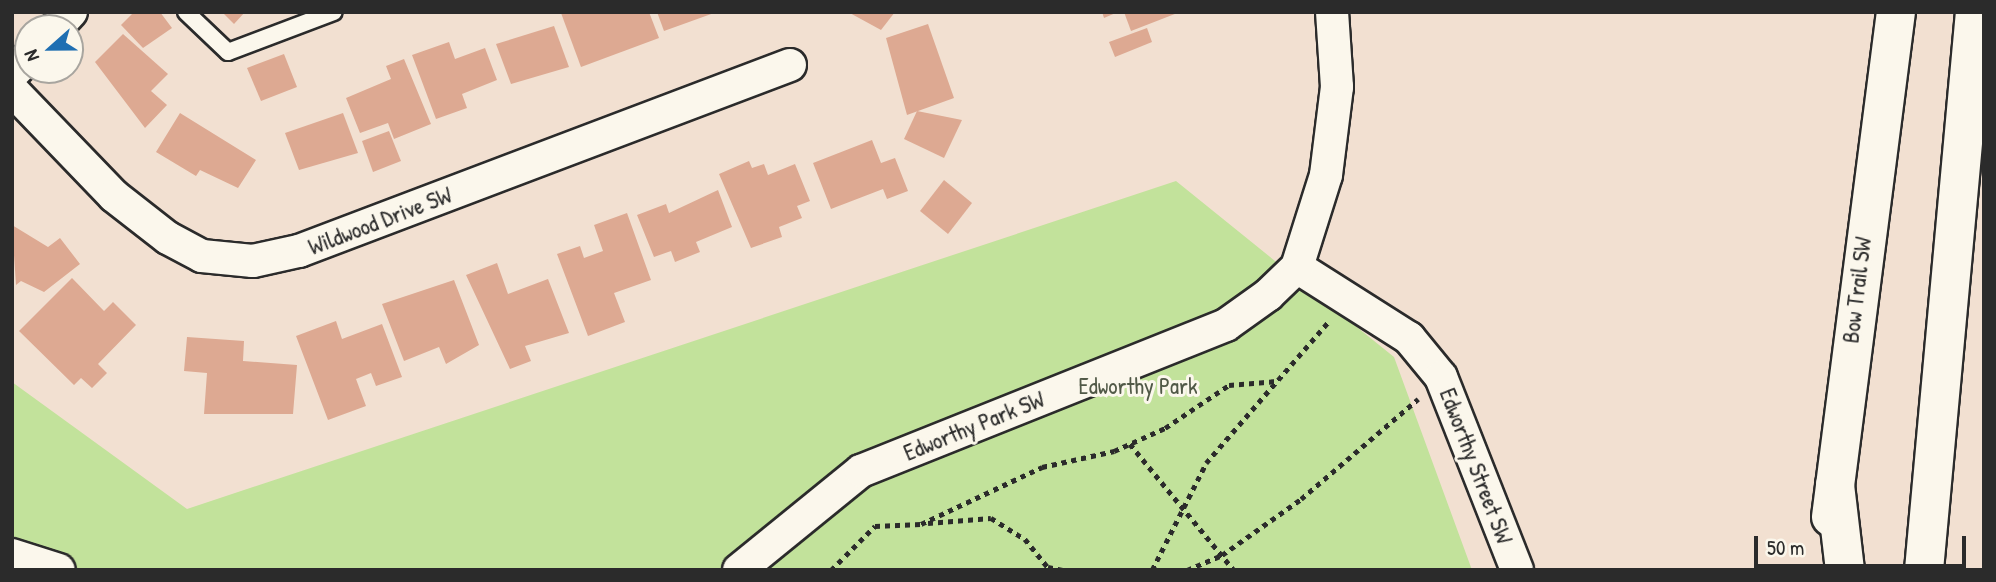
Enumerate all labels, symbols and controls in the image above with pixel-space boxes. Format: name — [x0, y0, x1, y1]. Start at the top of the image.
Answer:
north arrow — [14, 14, 84, 84]
text: N — [17, 46, 45, 65]
street label: Wildwood Drive SW — [304, 181, 456, 261]
street label: Bow Trail SW — [1837, 235, 1877, 345]
park label: Edworthy Park — [1079, 372, 1197, 400]
street label: Edworthy Street SW — [1434, 384, 1518, 548]
street label: Edworthy Park SW — [900, 385, 1048, 467]
scale bar — [1758, 522, 1970, 566]
text: 50 m — [1767, 533, 1804, 562]

